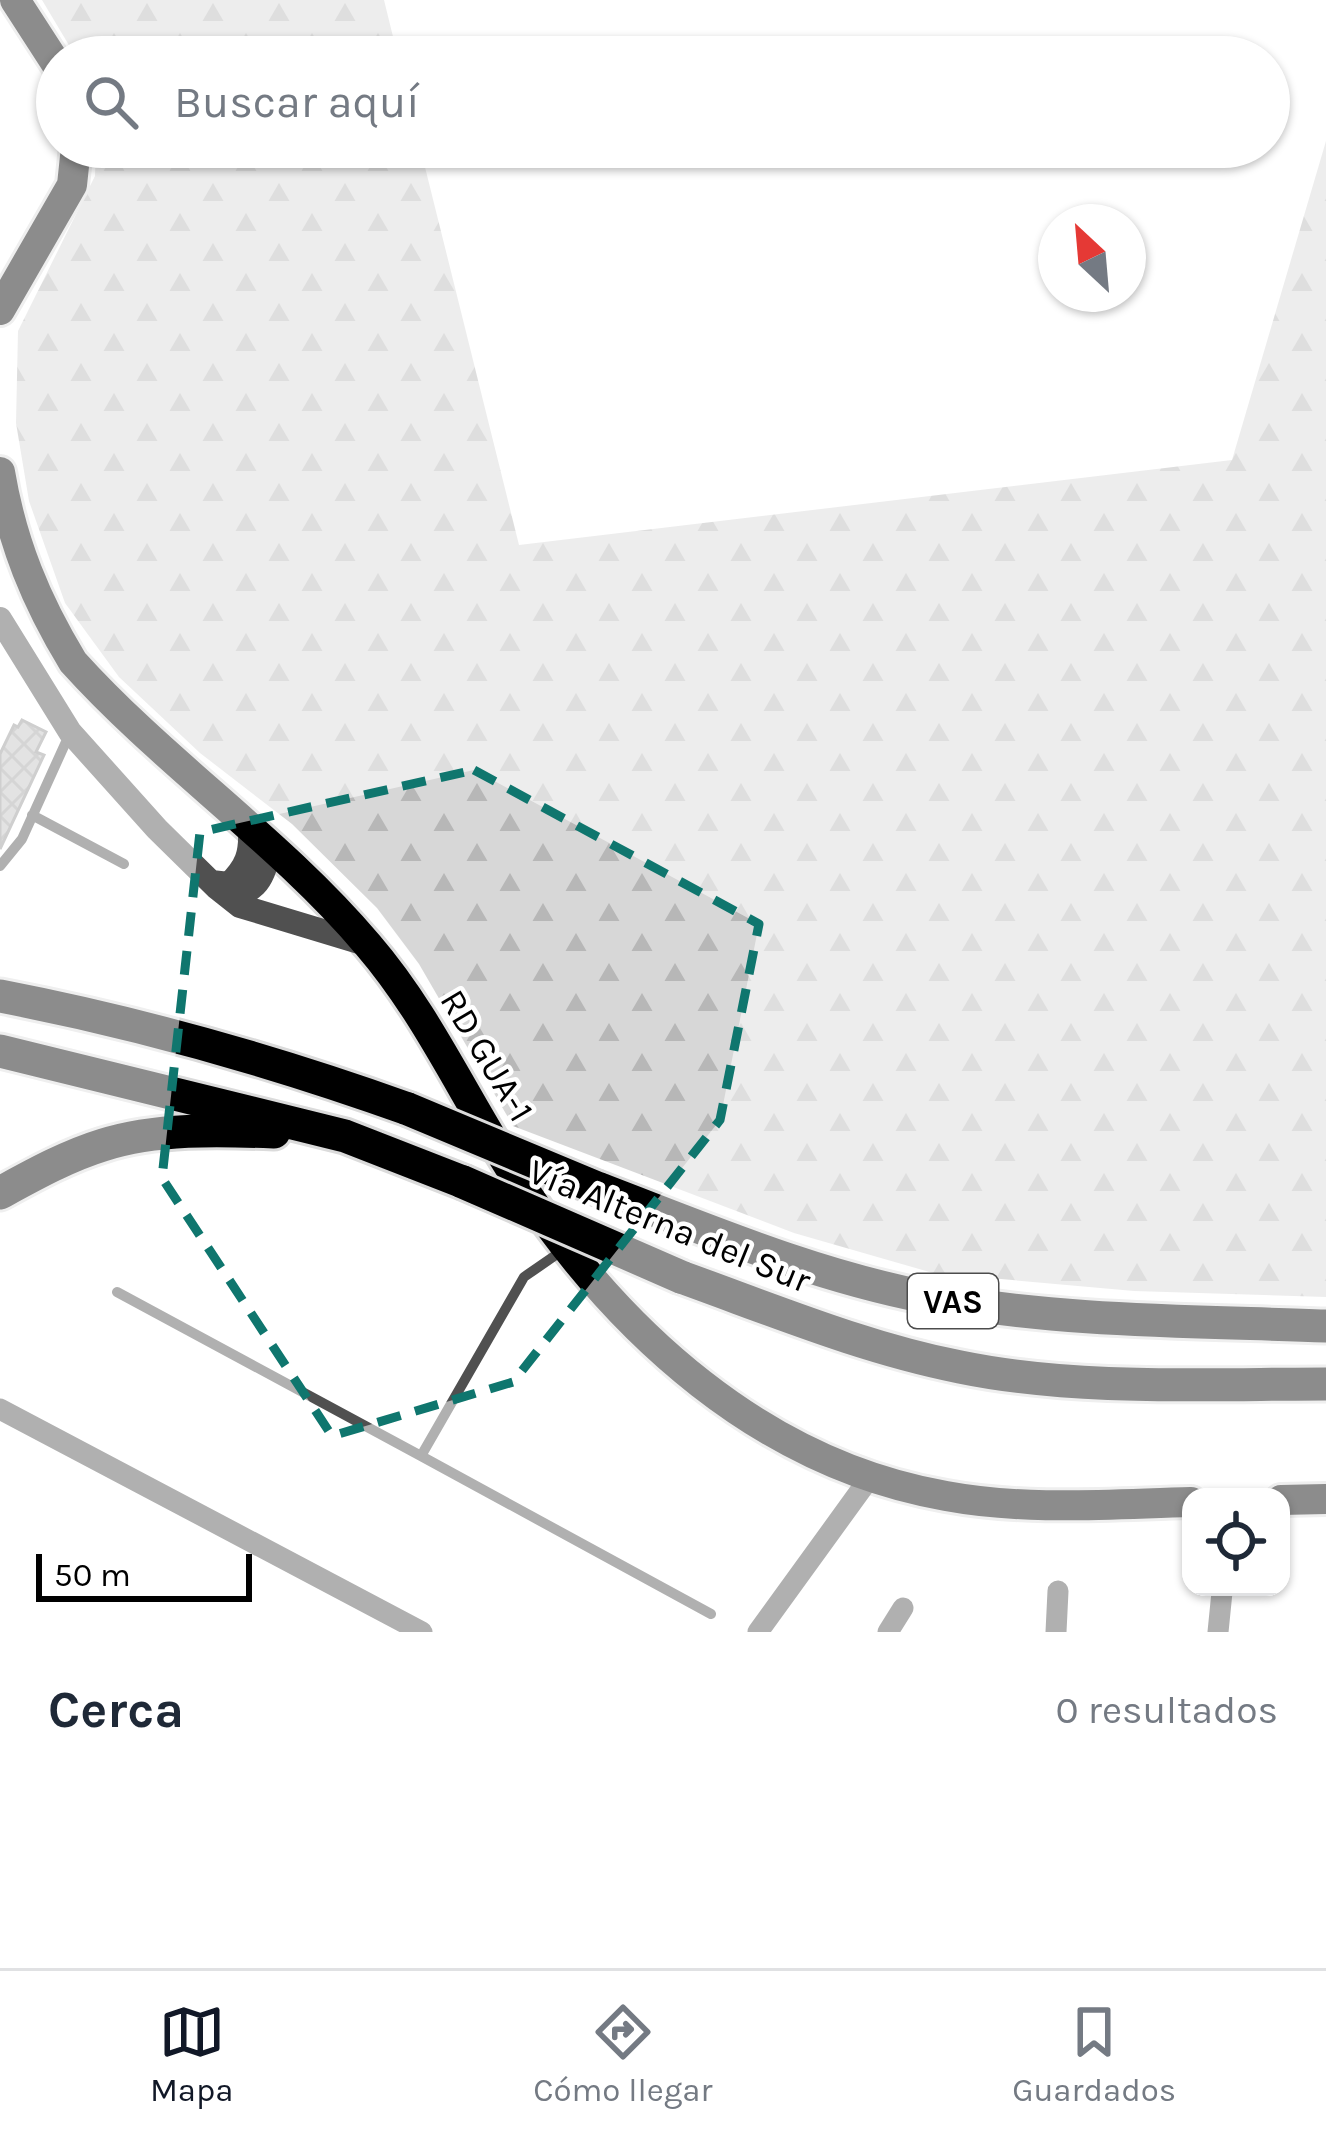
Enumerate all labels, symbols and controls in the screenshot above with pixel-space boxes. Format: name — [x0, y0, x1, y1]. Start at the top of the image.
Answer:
search box — [36, 36, 1290, 168]
icon: search — [78, 69, 144, 135]
text: Buscar aquí — [174, 76, 420, 128]
north arrow — [1038, 204, 1146, 312]
street label: RD GUA-1 — [432, 982, 543, 1129]
street label: Vía Alterna del Sur — [523, 1150, 818, 1302]
road number: VAS — [908, 1274, 998, 1328]
map controls — [1182, 1488, 1290, 1596]
button: locate — [1182, 1488, 1290, 1596]
scale bar — [36, 1548, 252, 1601]
text: 50 m — [54, 1556, 131, 1594]
text: Cerca — [48, 1680, 184, 1740]
text: 0 resultados — [1055, 1687, 1278, 1733]
tab: Mapa — [150, 1999, 233, 2109]
tab: Cómo llegar — [533, 1999, 712, 2109]
tab: Guardados — [1012, 1999, 1176, 2109]

